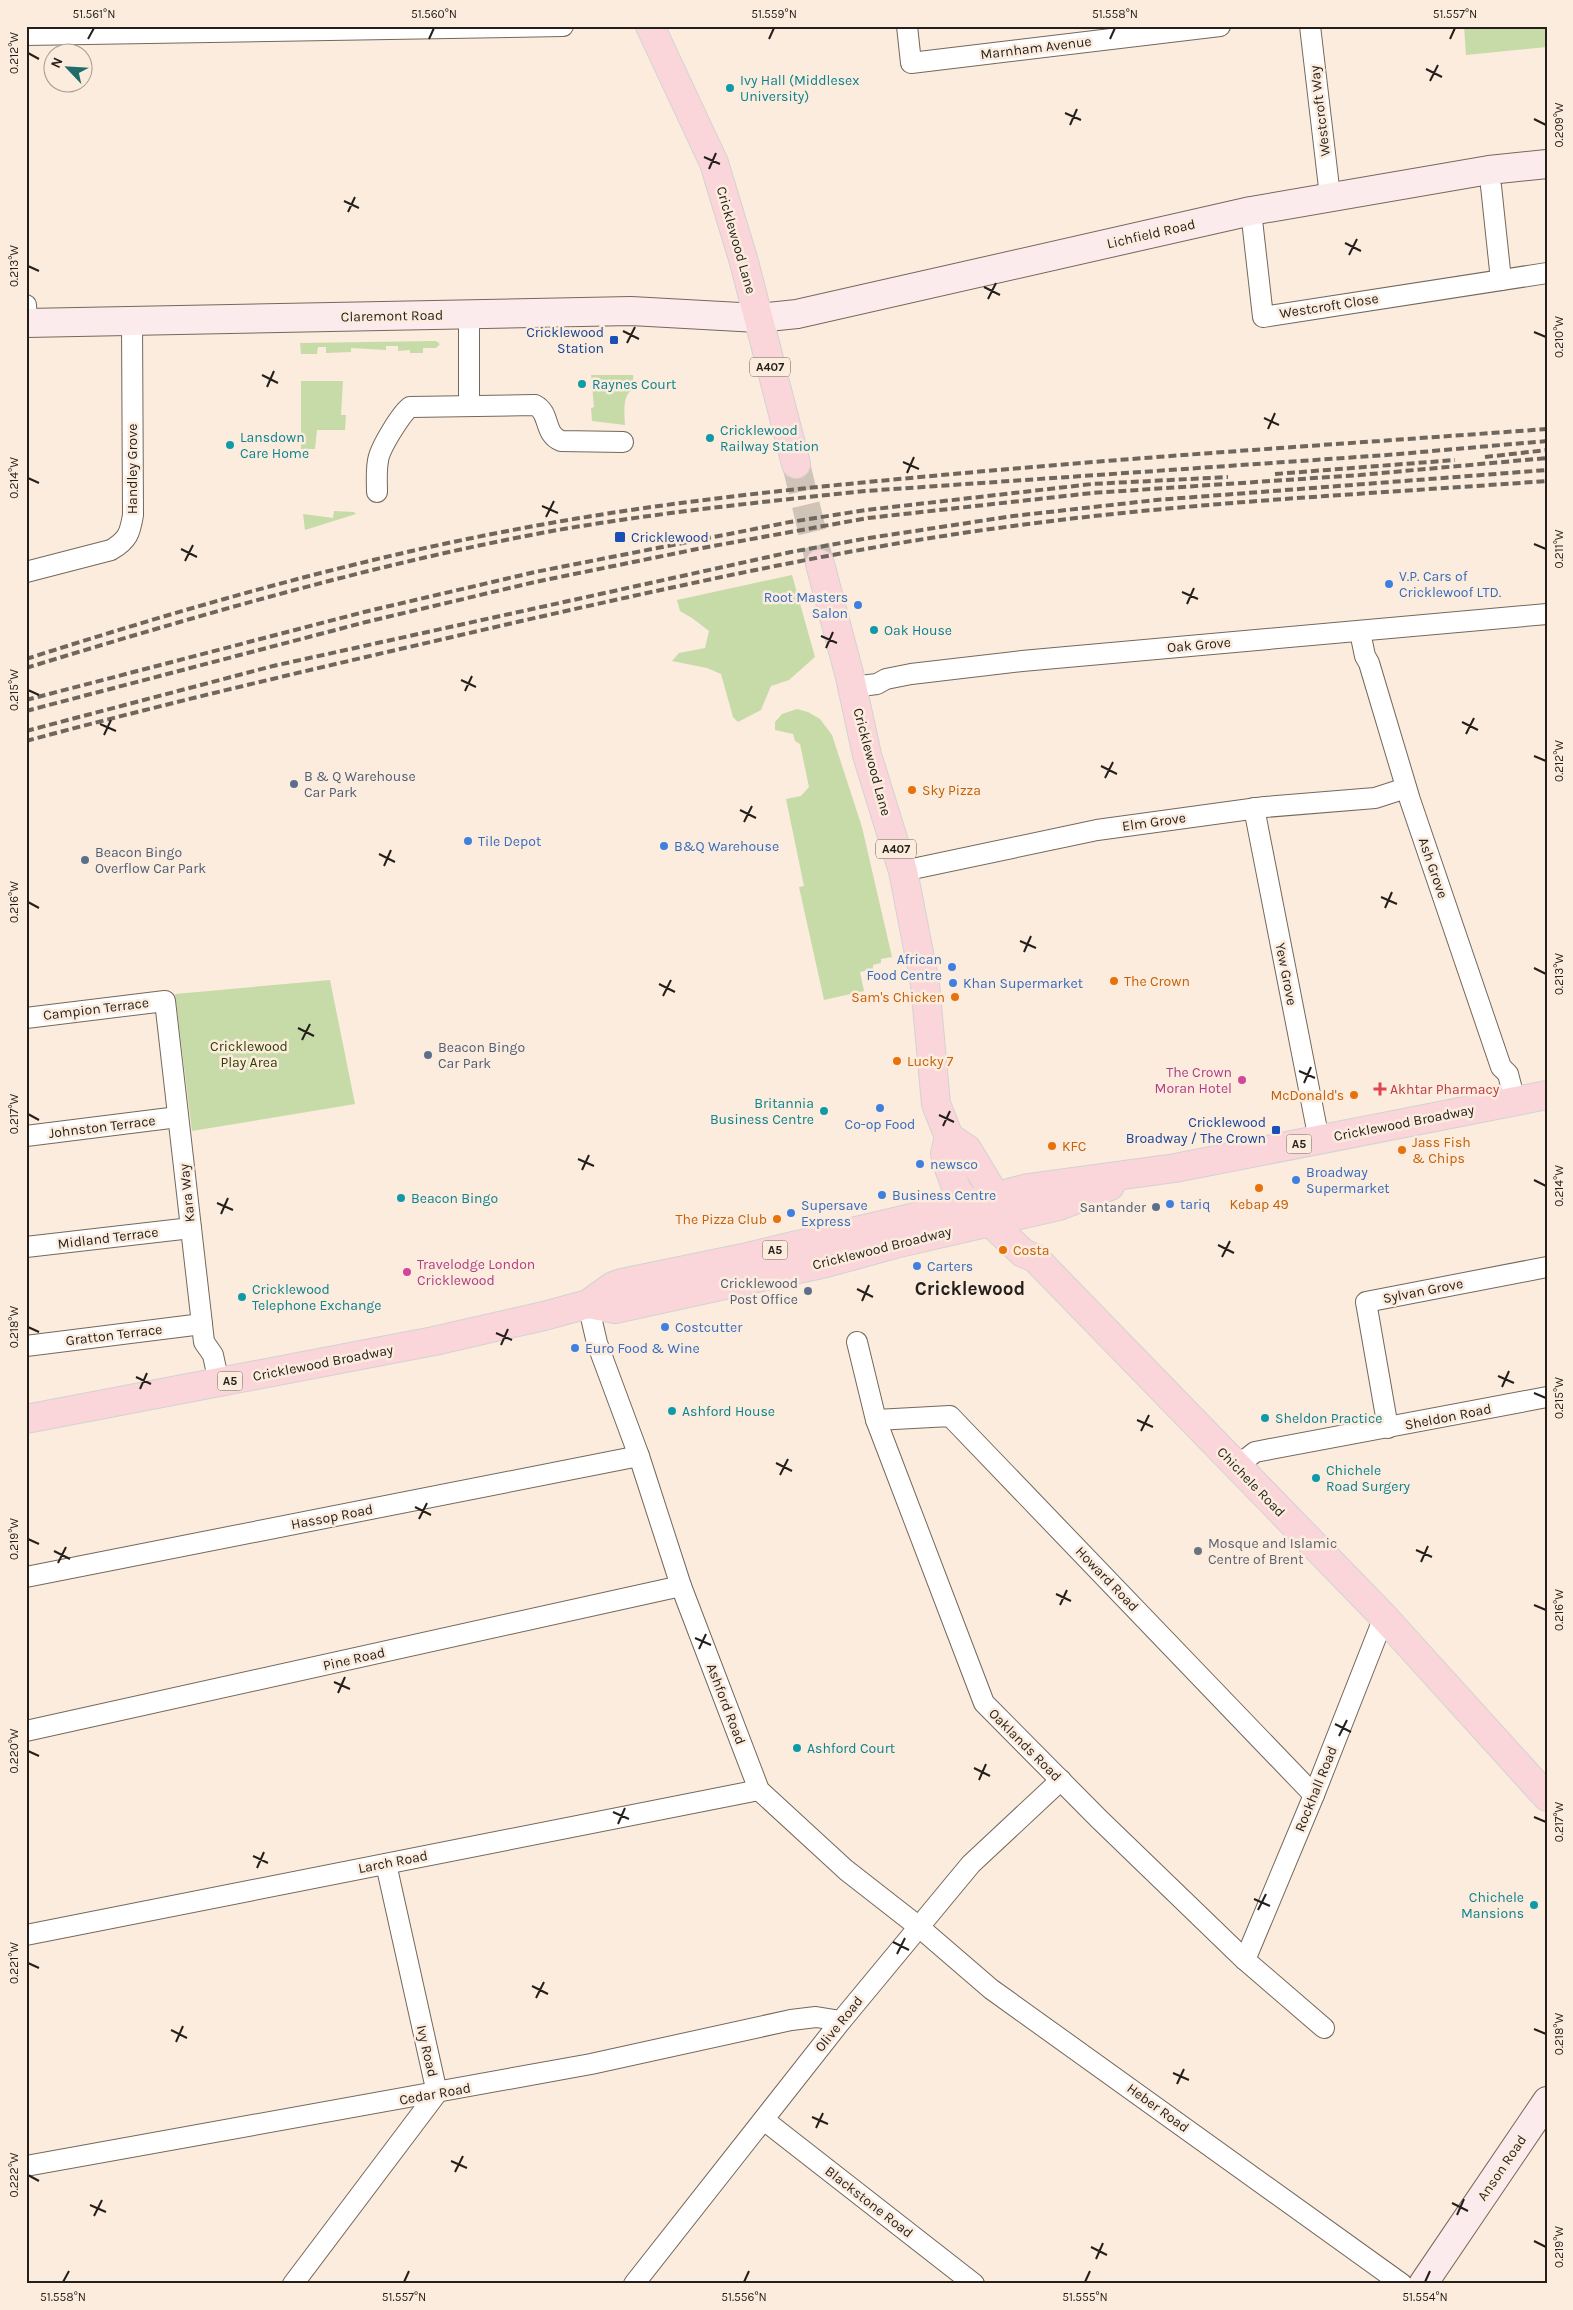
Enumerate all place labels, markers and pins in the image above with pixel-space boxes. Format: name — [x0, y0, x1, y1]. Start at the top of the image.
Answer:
place label: Ivy Hall (Middlesex University) — [740, 72, 859, 105]
marker: Ivy Hall (Middlesex University) — [724, 82, 736, 94]
place label: Cricklewood Station — [526, 324, 604, 357]
marker: Cricklewood Station — [608, 334, 620, 346]
place label: Raynes Court — [592, 376, 676, 393]
marker: Raynes Court — [576, 378, 588, 390]
place label: Cricklewood Railway Station — [720, 422, 819, 455]
place label: Lansdown Care Home — [240, 429, 309, 462]
marker: Cricklewood Railway Station — [704, 432, 716, 444]
marker: Lansdown Care Home — [224, 439, 236, 451]
place label: Cricklewood — [631, 529, 709, 546]
marker: Cricklewood — [613, 530, 627, 544]
place label: V.P. Cars of Cricklewoof LTD. — [1399, 568, 1502, 601]
marker: V.P. Cars of Cricklewoof LTD. — [1383, 578, 1395, 590]
place label: Root Masters Salon — [764, 589, 848, 622]
marker: Root Masters Salon — [852, 599, 864, 611]
place label: Oak House — [884, 622, 952, 639]
marker: Oak House — [868, 624, 880, 636]
place label: B & Q Warehouse Car Park — [304, 768, 416, 801]
marker: B & Q Warehouse Car Park — [288, 778, 300, 790]
place label: Sky Pizza — [922, 782, 981, 799]
marker: Sky Pizza — [906, 784, 918, 796]
place label: Tile Depot — [478, 833, 541, 850]
marker: Tile Depot — [462, 835, 474, 847]
place label: B&Q Warehouse — [674, 838, 779, 855]
marker: B&Q Warehouse — [658, 840, 670, 852]
place label: Beacon Bingo Overflow Car Park — [95, 844, 206, 877]
marker: Beacon Bingo Overflow Car Park — [79, 854, 91, 866]
place label: African Food Centre — [866, 951, 942, 984]
marker: African Food Centre — [946, 961, 958, 973]
place label: The Crown — [1124, 973, 1190, 990]
place label: Khan Supermarket — [963, 975, 1083, 992]
marker: The Crown — [1108, 975, 1120, 987]
marker: Khan Supermarket — [947, 977, 959, 989]
place label: Sam's Chicken — [851, 989, 945, 1006]
marker: Sam's Chicken — [949, 991, 961, 1003]
place label: Beacon Bingo Car Park — [438, 1039, 525, 1072]
marker: Beacon Bingo Car Park — [422, 1049, 434, 1061]
place label: Lucky 7 — [907, 1053, 954, 1070]
marker: Lucky 7 — [891, 1055, 903, 1067]
place label: The Crown Moran Hotel — [1155, 1064, 1232, 1097]
marker: The Crown Moran Hotel — [1236, 1074, 1248, 1086]
place label: Akhtar Pharmacy — [1390, 1081, 1500, 1098]
marker: Akhtar Pharmacy — [1374, 1083, 1386, 1095]
place label: McDonald's — [1270, 1087, 1344, 1104]
marker: McDonald's — [1348, 1089, 1360, 1101]
place label: Britannia Business Centre — [710, 1095, 814, 1128]
marker: Co-op Food — [874, 1102, 886, 1114]
marker: Britannia Business Centre — [818, 1105, 830, 1117]
place label: Cricklewood Broadway / The Crown — [1126, 1114, 1266, 1147]
place label: Co-op Food — [845, 1116, 915, 1133]
marker: Cricklewood Broadway / The Crown — [1270, 1124, 1282, 1136]
place label: Jass Fish & Chips — [1412, 1134, 1471, 1167]
place label: KFC — [1062, 1138, 1086, 1155]
marker: KFC — [1046, 1140, 1058, 1152]
marker: Jass Fish & Chips — [1396, 1144, 1408, 1156]
place label: newsco — [930, 1156, 978, 1173]
marker: newsco — [914, 1158, 926, 1170]
place label: Broadway Supermarket — [1306, 1164, 1390, 1197]
marker: Broadway Supermarket — [1290, 1174, 1302, 1186]
marker: Kebap 49 — [1253, 1182, 1265, 1194]
place label: Business Centre — [892, 1187, 996, 1204]
marker: Business Centre — [876, 1189, 888, 1201]
place label: Beacon Bingo — [411, 1190, 498, 1207]
marker: Beacon Bingo — [395, 1192, 407, 1204]
place label: tariq — [1180, 1196, 1210, 1213]
place label: Kebap 49 — [1229, 1196, 1289, 1213]
place label: Supersave Express — [801, 1197, 868, 1230]
marker: tariq — [1164, 1198, 1176, 1210]
place label: Santander — [1079, 1199, 1147, 1216]
marker: Santander — [1150, 1201, 1162, 1213]
marker: Supersave Express — [785, 1207, 797, 1219]
place label: The Pizza Club — [676, 1211, 767, 1228]
marker: The Pizza Club — [771, 1213, 783, 1225]
place label: Costa — [1013, 1242, 1050, 1259]
marker: Costa — [997, 1244, 1009, 1256]
place label: Travelodge London Cricklewood — [417, 1256, 535, 1289]
place label: Carters — [927, 1258, 973, 1275]
marker: Carters — [911, 1260, 923, 1272]
marker: Travelodge London Cricklewood — [401, 1266, 413, 1278]
place label: Cricklewood Post Office — [720, 1275, 798, 1308]
place label: Cricklewood Telephone Exchange — [252, 1281, 381, 1314]
marker: Cricklewood Post Office — [802, 1285, 814, 1297]
marker: Cricklewood Telephone Exchange — [236, 1291, 248, 1303]
place label: Costcutter — [675, 1319, 743, 1336]
marker: Costcutter — [659, 1321, 671, 1333]
place label: Euro Food & Wine — [585, 1340, 700, 1357]
marker: Euro Food & Wine — [569, 1342, 581, 1354]
place label: Ashford House — [682, 1403, 775, 1420]
marker: Ashford House — [666, 1405, 678, 1417]
place label: Sheldon Practice — [1275, 1410, 1382, 1427]
marker: Sheldon Practice — [1259, 1412, 1271, 1424]
place label: Chichele Road Surgery — [1326, 1462, 1410, 1495]
marker: Chichele Road Surgery — [1310, 1472, 1322, 1484]
place label: Mosque and Islamic Centre of Brent — [1208, 1535, 1337, 1568]
marker: Mosque and Islamic Centre of Brent — [1192, 1545, 1204, 1557]
place label: Ashford Court — [807, 1740, 895, 1757]
marker: Ashford Court — [791, 1742, 803, 1754]
place label: Chichele Mansions — [1461, 1889, 1524, 1922]
marker: Chichele Mansions — [1528, 1899, 1540, 1911]

